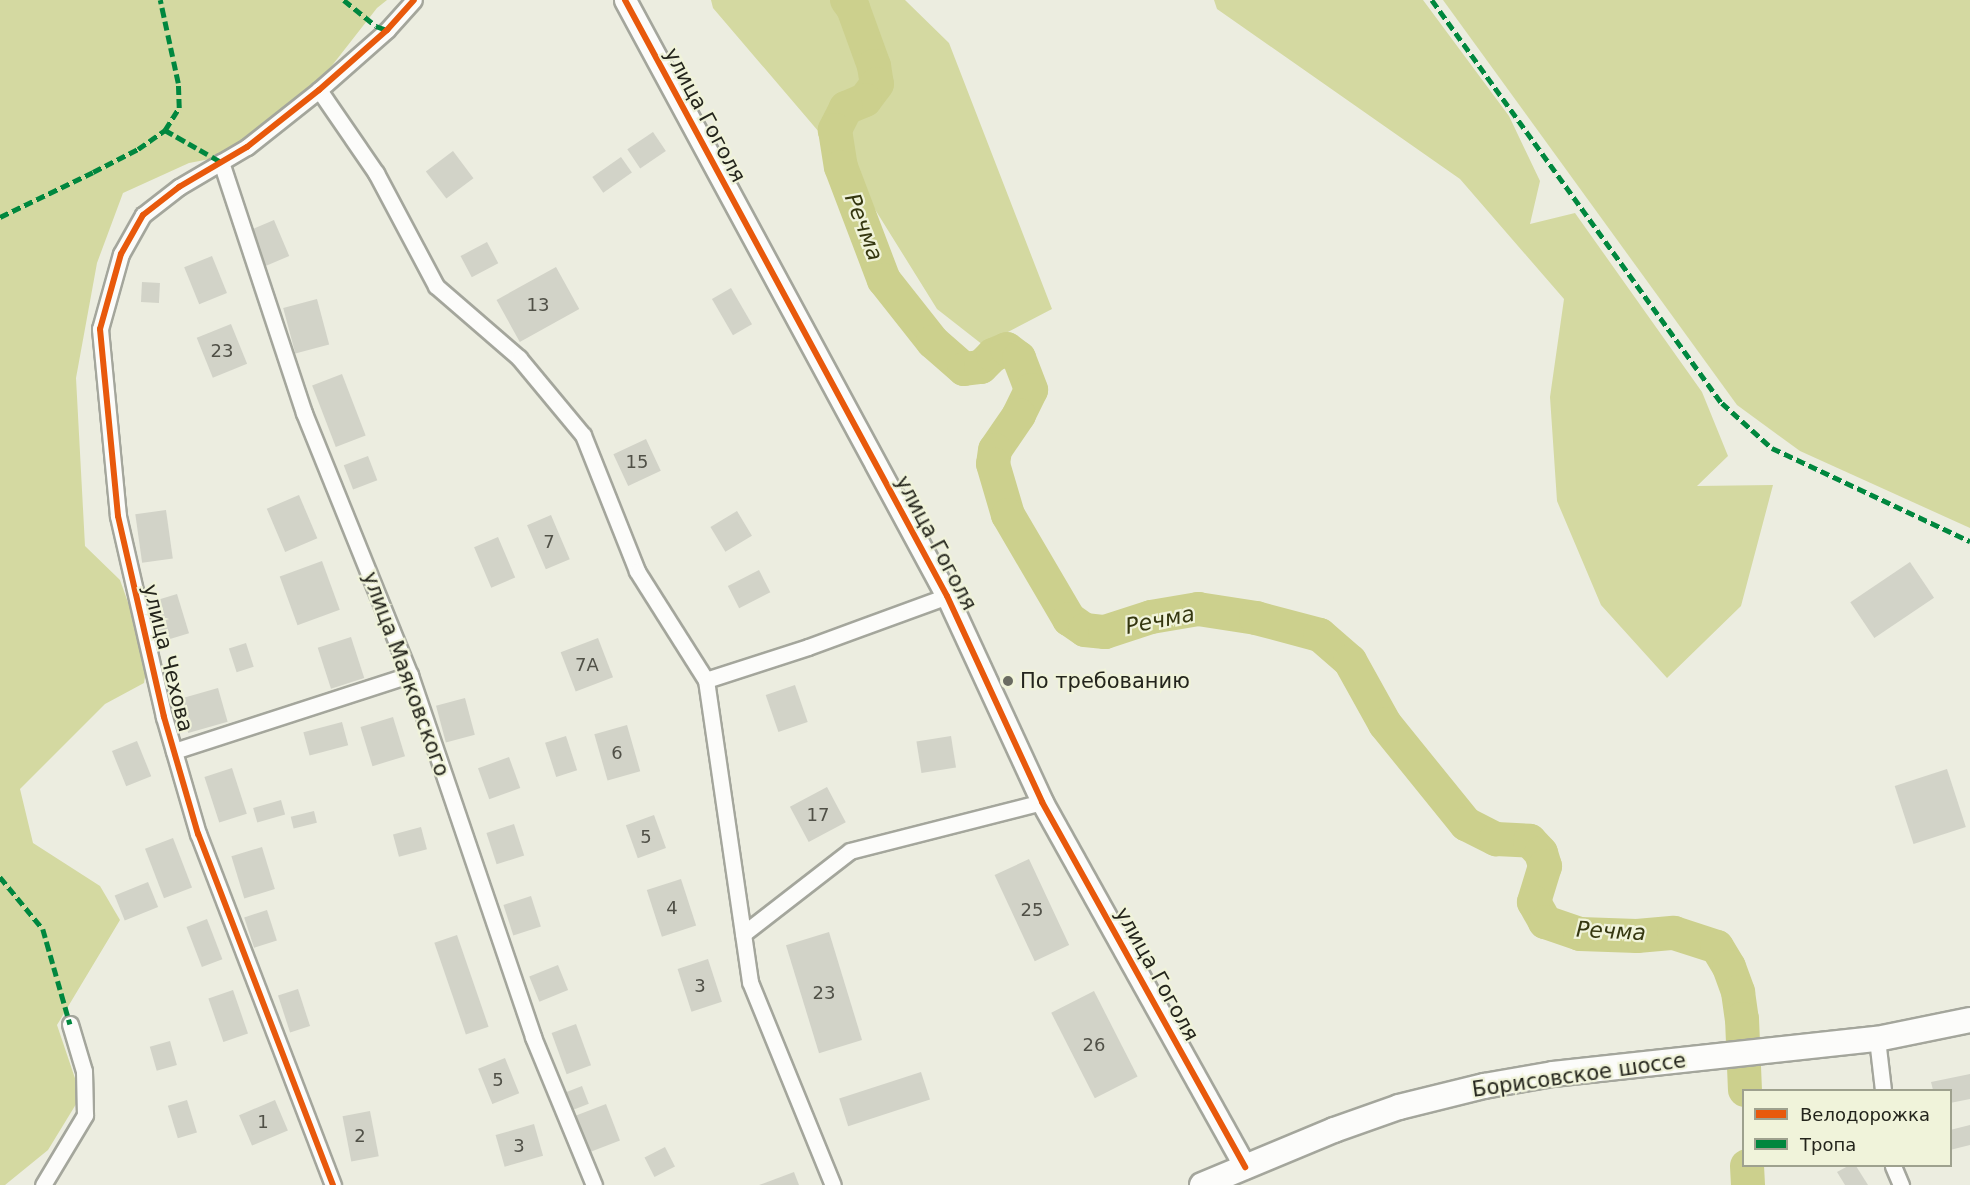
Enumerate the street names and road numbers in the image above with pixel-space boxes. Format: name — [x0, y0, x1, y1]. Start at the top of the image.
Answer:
street label: улица Гоголя — [659, 43, 751, 187]
street label: улица Гоголя — [890, 471, 982, 615]
street label: улица Маяковского — [357, 568, 455, 780]
street label: улица Чехова — [137, 582, 199, 734]
street label: улица Гоголя — [1110, 903, 1204, 1045]
street label: Борисовское шоссе — [1470, 1048, 1688, 1102]

